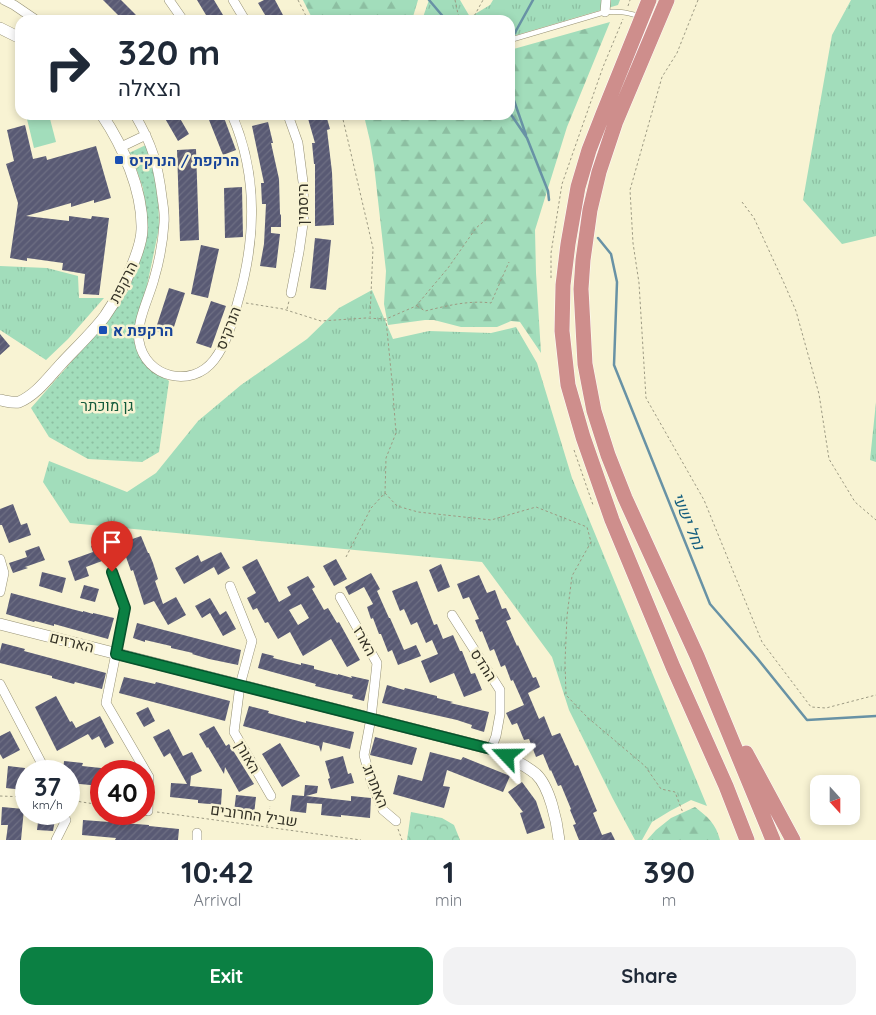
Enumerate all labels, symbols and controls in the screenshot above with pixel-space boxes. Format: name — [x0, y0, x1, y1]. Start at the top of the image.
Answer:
text: 320 m — [118, 30, 220, 74]
icon: right — [35, 35, 100, 100]
text: הצאלה — [118, 74, 181, 102]
place label: הרקפת / הנרקיס — [129, 151, 239, 170]
marker: הרקפת / הנרקיס — [113, 154, 125, 166]
street label: היסמין — [293, 183, 312, 225]
street label: הרקפת — [104, 258, 142, 306]
street label: הנרקיס — [211, 304, 245, 352]
place label: הרקפת א — [113, 321, 173, 340]
marker: הרקפת א — [97, 324, 109, 336]
park label: גן מוכתר — [81, 396, 134, 415]
water label: נחל ישעי — [669, 490, 710, 554]
pin — [91, 521, 133, 572]
icon: arrive — [98, 528, 126, 556]
street label: הארז — [349, 623, 381, 659]
street label: הארזים — [48, 627, 96, 657]
street label: ההדס — [466, 645, 502, 685]
position arrow — [480, 729, 532, 781]
street label: האורן — [231, 737, 265, 777]
speed limit sign: 40 — [90, 760, 155, 825]
street label: האתרוג — [359, 761, 393, 811]
text: 37 — [34, 771, 61, 802]
north arrow — [810, 775, 860, 825]
map controls — [810, 775, 860, 825]
text: km/h — [32, 797, 63, 812]
street label: שביל החרובים — [209, 799, 299, 831]
text: 10:42 — [181, 853, 254, 891]
text: 1 — [443, 853, 455, 891]
text: 390 — [643, 853, 695, 891]
text: Arrival — [194, 890, 241, 910]
text: min — [435, 890, 462, 910]
text: m — [662, 890, 676, 910]
button: Exit — [20, 947, 433, 1005]
button: Share — [443, 947, 856, 1005]

